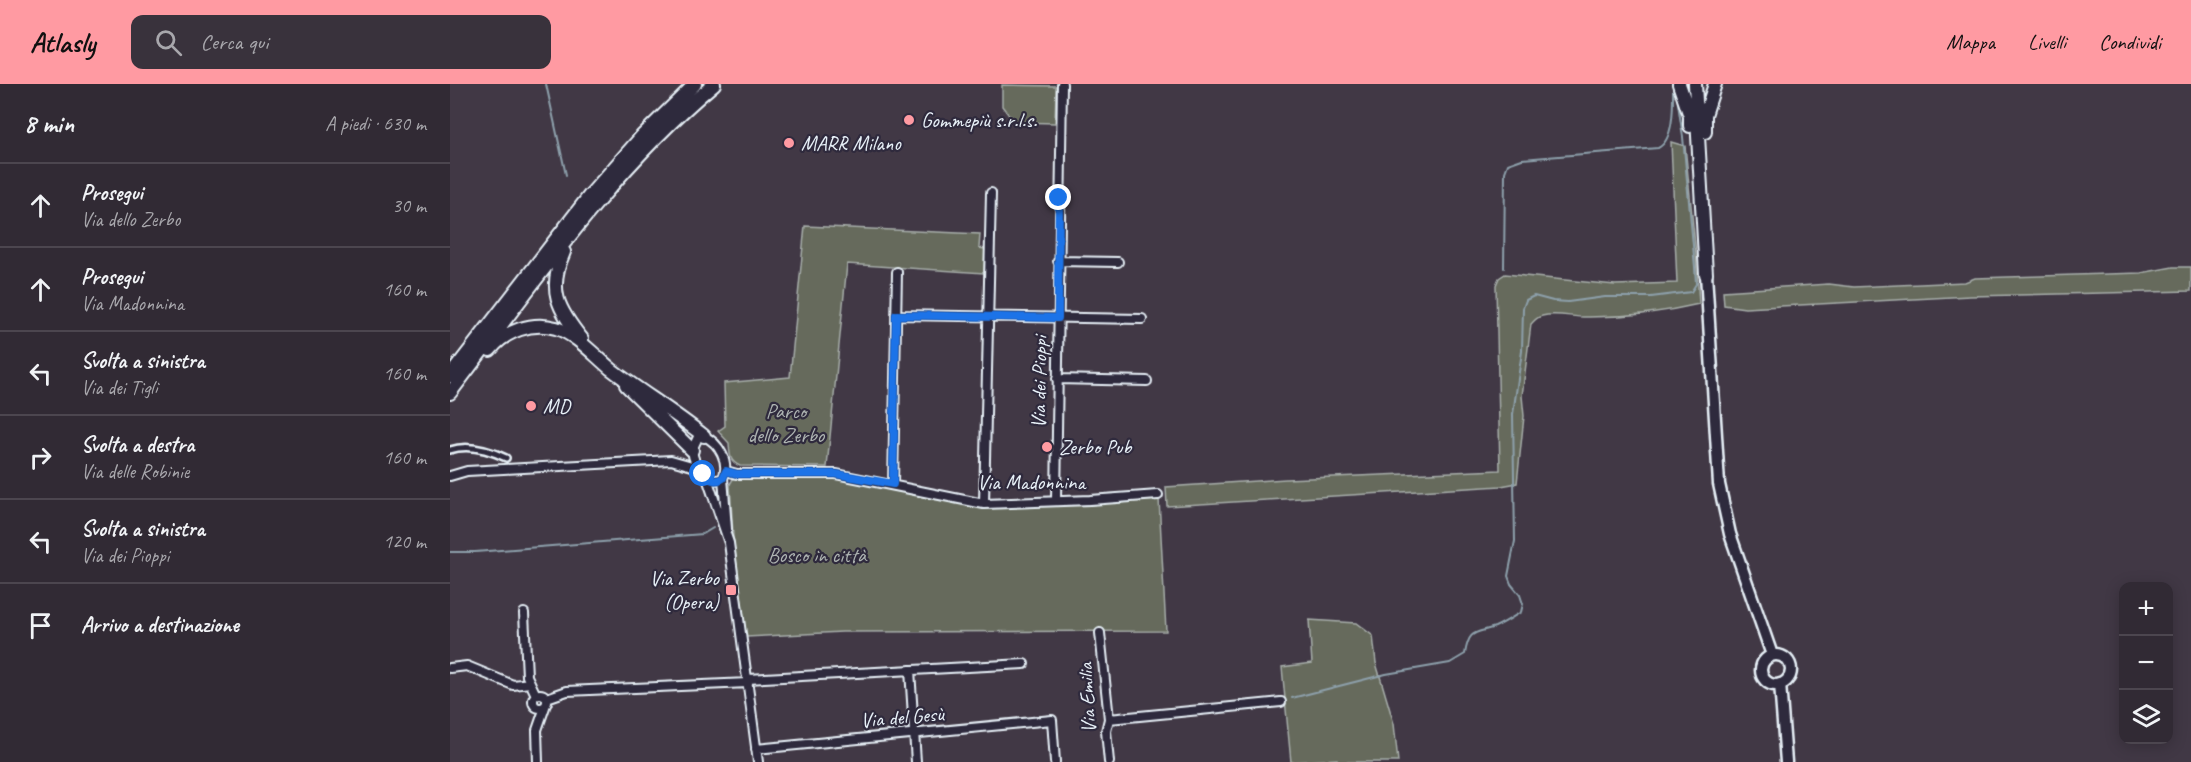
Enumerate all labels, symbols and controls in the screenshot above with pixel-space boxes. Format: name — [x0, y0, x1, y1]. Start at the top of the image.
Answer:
search box — [131, 15, 551, 69]
text: Atlasly — [30, 25, 95, 60]
icon: search — [152, 26, 185, 59]
text: Cerca qui — [200, 28, 268, 56]
text: Mappa — [1946, 29, 1995, 55]
text: Livelli — [2028, 29, 2066, 55]
text: Condividi — [2099, 29, 2161, 55]
text: 8 min — [24, 107, 74, 140]
place label: Gommepiù s.r.l.s. — [921, 107, 1038, 133]
text: A piedi · 630 m — [325, 111, 426, 136]
marker: Gommepiù s.r.l.s. — [902, 113, 916, 127]
place label: MARR Milano — [801, 130, 902, 156]
marker: MARR Milano — [782, 136, 796, 150]
text: Prosegui — [81, 179, 143, 207]
route end — [1045, 184, 1071, 210]
icon: ahead — [24, 189, 57, 222]
text: 30 m — [392, 193, 426, 218]
text: Via dello Zerbo — [81, 207, 180, 232]
text: Prosegui — [81, 263, 143, 291]
icon: ahead — [24, 273, 57, 306]
text: 160 m — [383, 277, 426, 302]
text: Via Madonnina — [81, 291, 184, 316]
street label: Via dei Pioppi — [1025, 332, 1053, 429]
text: Svolta a sinistra — [81, 347, 205, 375]
icon: left — [24, 357, 57, 390]
text: 160 m — [383, 361, 426, 386]
text: Via dei Tigli — [81, 375, 157, 400]
place label: MD — [543, 393, 572, 419]
park label: Parco dello Zerbo — [748, 398, 826, 448]
marker: MD — [524, 399, 538, 413]
text: Svolta a destra — [81, 431, 194, 459]
place label: Zerbo Pub — [1059, 434, 1133, 460]
marker: Zerbo Pub — [1040, 440, 1054, 454]
icon: right — [24, 441, 57, 474]
text: 160 m — [383, 445, 426, 470]
text: Via delle Robinie — [81, 459, 189, 484]
route start — [689, 460, 715, 486]
street label: Via Madonnina — [977, 469, 1087, 495]
text: Svolta a sinistra — [81, 515, 205, 543]
icon: left — [24, 525, 57, 558]
text: 120 m — [383, 529, 426, 554]
park label: Bosco in città — [768, 542, 868, 568]
text: Via dei Pioppi — [81, 543, 169, 568]
place label: Via Zerbo (Opera) — [649, 565, 721, 615]
map controls — [2119, 582, 2173, 744]
button: + — [2119, 582, 2173, 636]
marker: Via Zerbo (Opera) — [724, 583, 738, 597]
icon: arrive — [24, 609, 57, 642]
text: Arrivo a destinazione — [81, 611, 239, 639]
button: − — [2119, 636, 2173, 690]
street label: Via Emilia — [1072, 661, 1102, 734]
button: layers — [2119, 690, 2173, 744]
street label: Via del Gesù — [859, 700, 946, 734]

